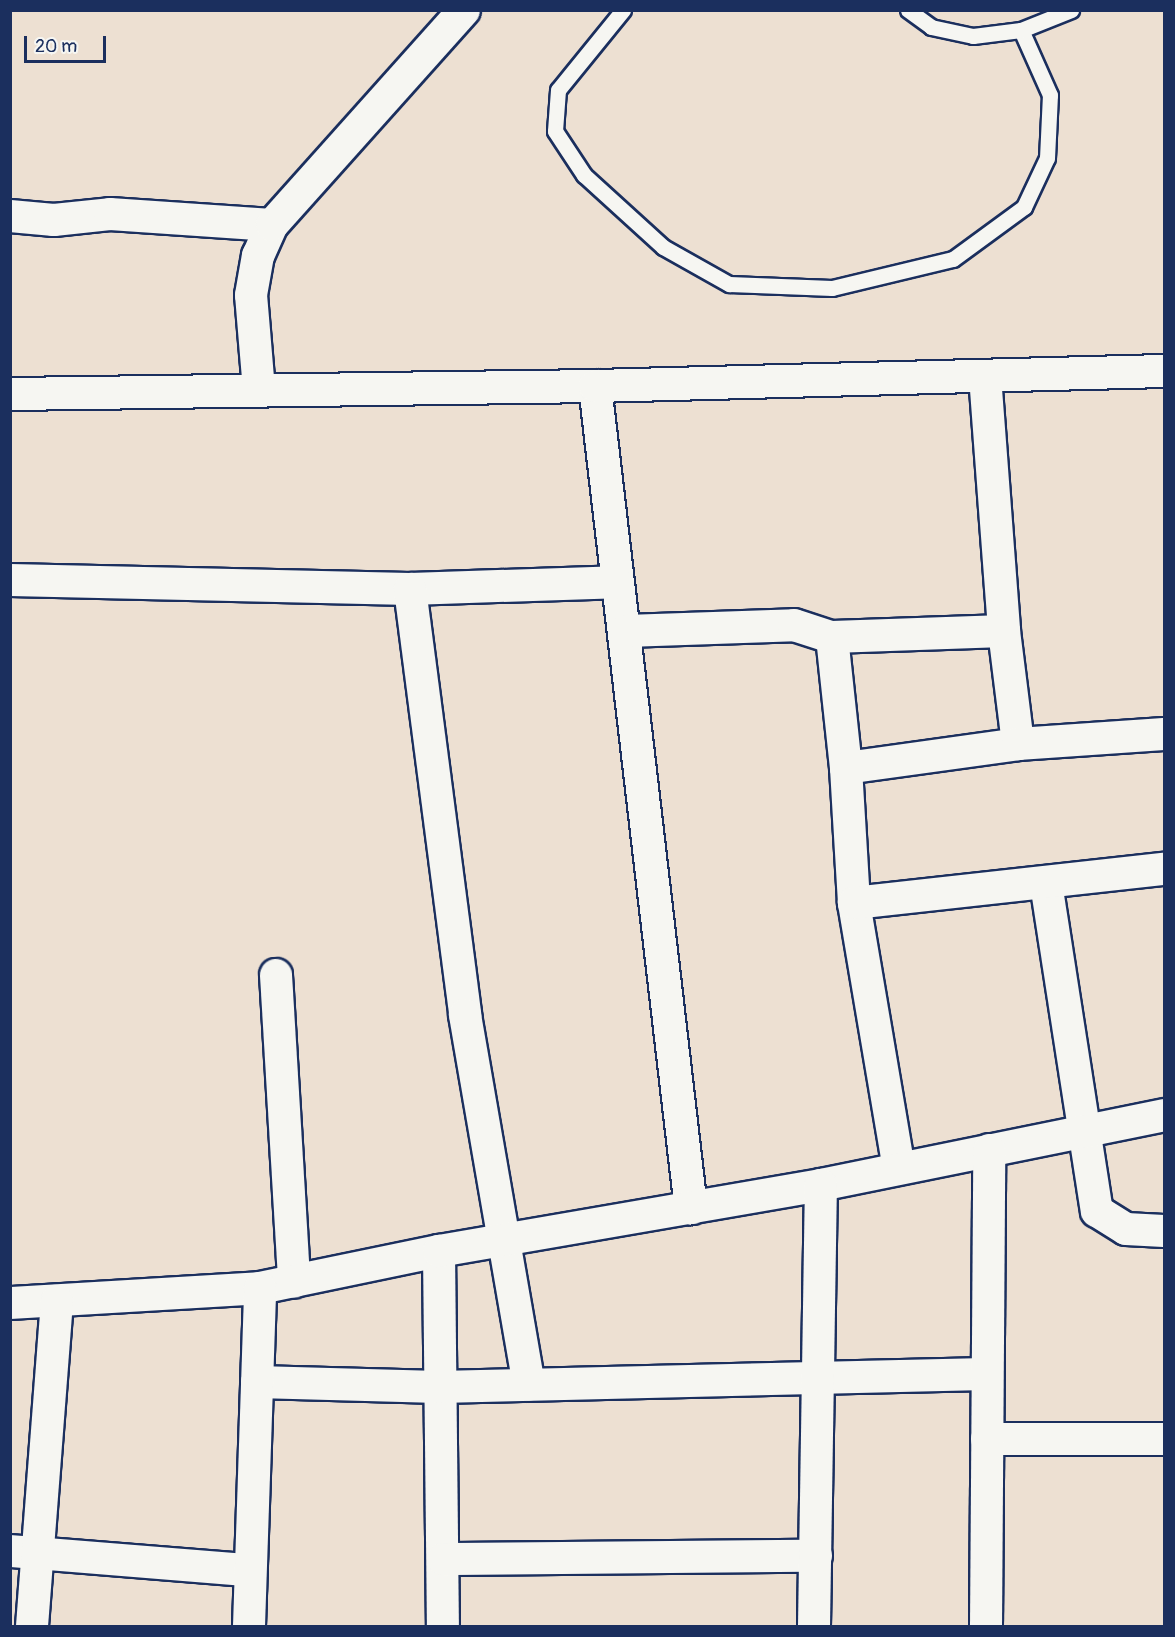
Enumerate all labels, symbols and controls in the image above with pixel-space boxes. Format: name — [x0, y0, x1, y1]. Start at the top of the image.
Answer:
scale bar — [27, 24, 110, 62]
text: 20 m — [35, 35, 77, 58]

